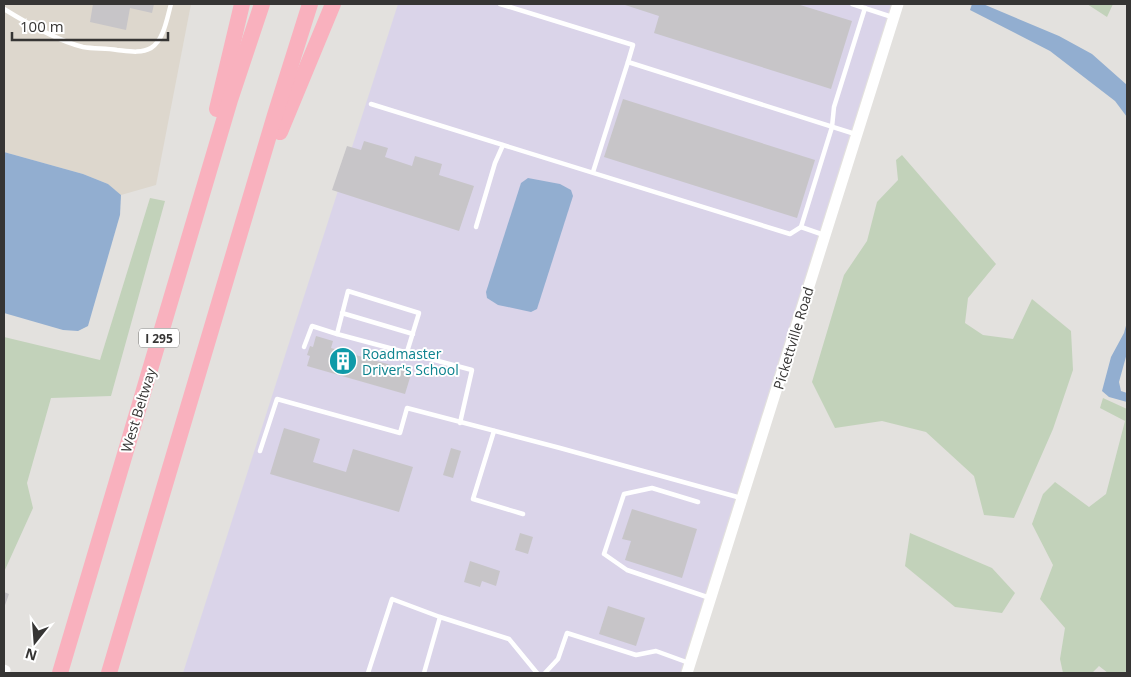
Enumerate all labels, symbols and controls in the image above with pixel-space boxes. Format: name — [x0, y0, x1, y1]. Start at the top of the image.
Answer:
scale bar — [12, 10, 169, 42]
text: 100 m — [20, 16, 64, 36]
street label: Pickettville Road — [768, 284, 818, 392]
road number: I 295 — [139, 328, 179, 348]
place label: Roadmaster Driver's School — [362, 344, 459, 379]
building icon: Roadmaster Driver's School — [328, 346, 358, 376]
street label: West Beltway — [116, 365, 160, 454]
north arrow — [10, 617, 60, 667]
text: N — [23, 644, 39, 666]

